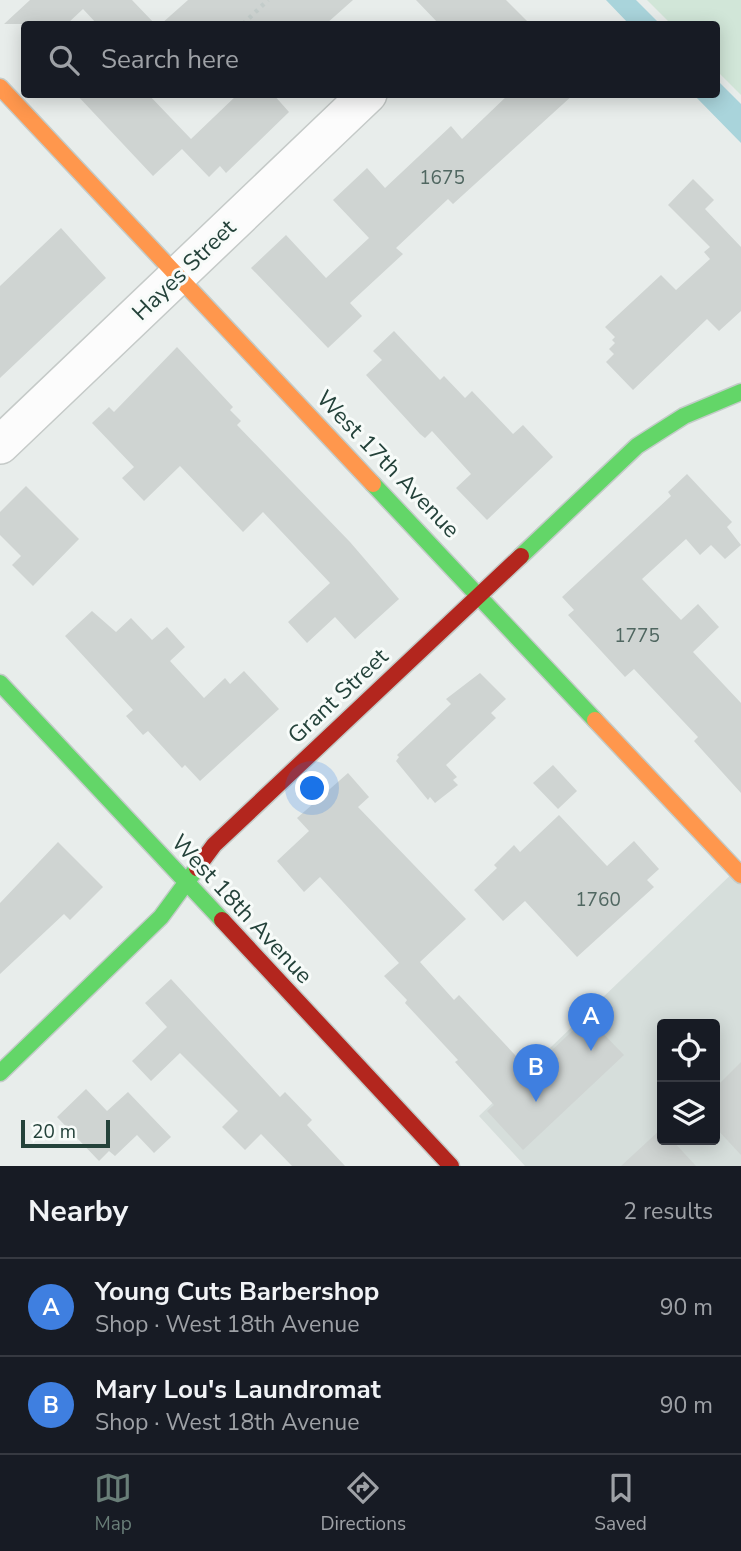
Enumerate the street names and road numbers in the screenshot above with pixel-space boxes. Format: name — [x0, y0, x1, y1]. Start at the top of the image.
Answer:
street label: Hayes Street — [125, 212, 243, 327]
street label: West 17th Avenue — [309, 383, 467, 545]
street label: Grant Street — [281, 641, 396, 751]
street label: West 18th Avenue — [164, 827, 320, 991]

